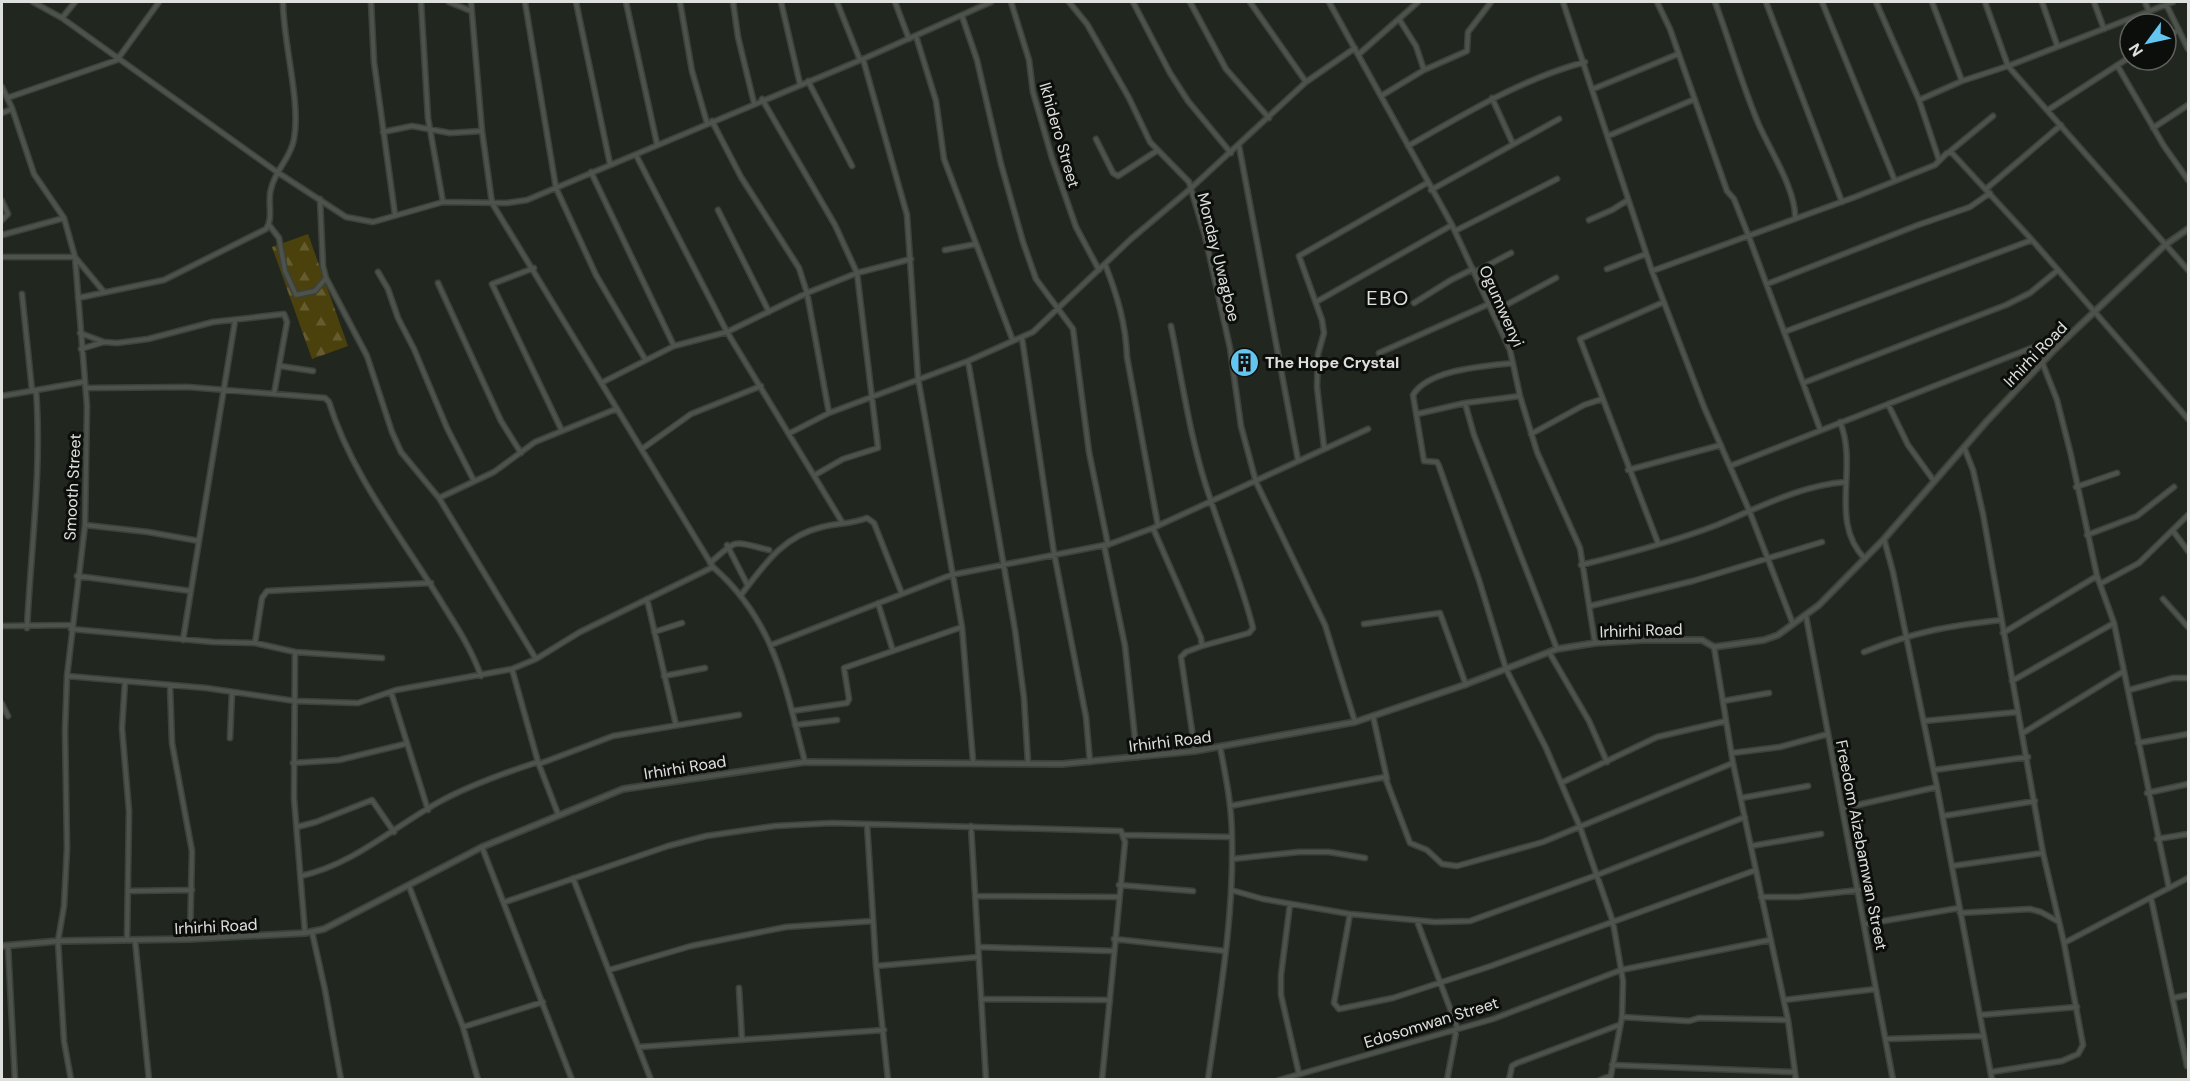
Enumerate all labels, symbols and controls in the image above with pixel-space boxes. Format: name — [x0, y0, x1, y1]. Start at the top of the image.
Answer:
north arrow — [2118, 12, 2178, 72]
text: N — [2124, 39, 2148, 61]
street label: Ikhidero Street — [1034, 80, 1085, 190]
street label: Monday Uwagboe — [1192, 190, 1245, 324]
street label: Ogumwenyi — [1474, 262, 1529, 350]
district label: EBO — [1366, 285, 1410, 311]
street label: Irhirhi Road — [1999, 317, 2072, 392]
building icon: The Hope Crystal — [1228, 346, 1260, 378]
place label: The Hope Crystal — [1265, 352, 1399, 373]
street label: Smooth Street — [59, 433, 86, 541]
street label: Irhirhi Road — [1599, 619, 1683, 642]
street label: Irhirhi Road — [1128, 726, 1213, 757]
street label: Freedom Aizebamwan Street — [1831, 738, 1892, 952]
street label: Irhirhi Road — [642, 751, 728, 784]
street label: Irhirhi Road — [174, 914, 258, 939]
street label: Edosomwan Street — [1361, 992, 1501, 1053]

